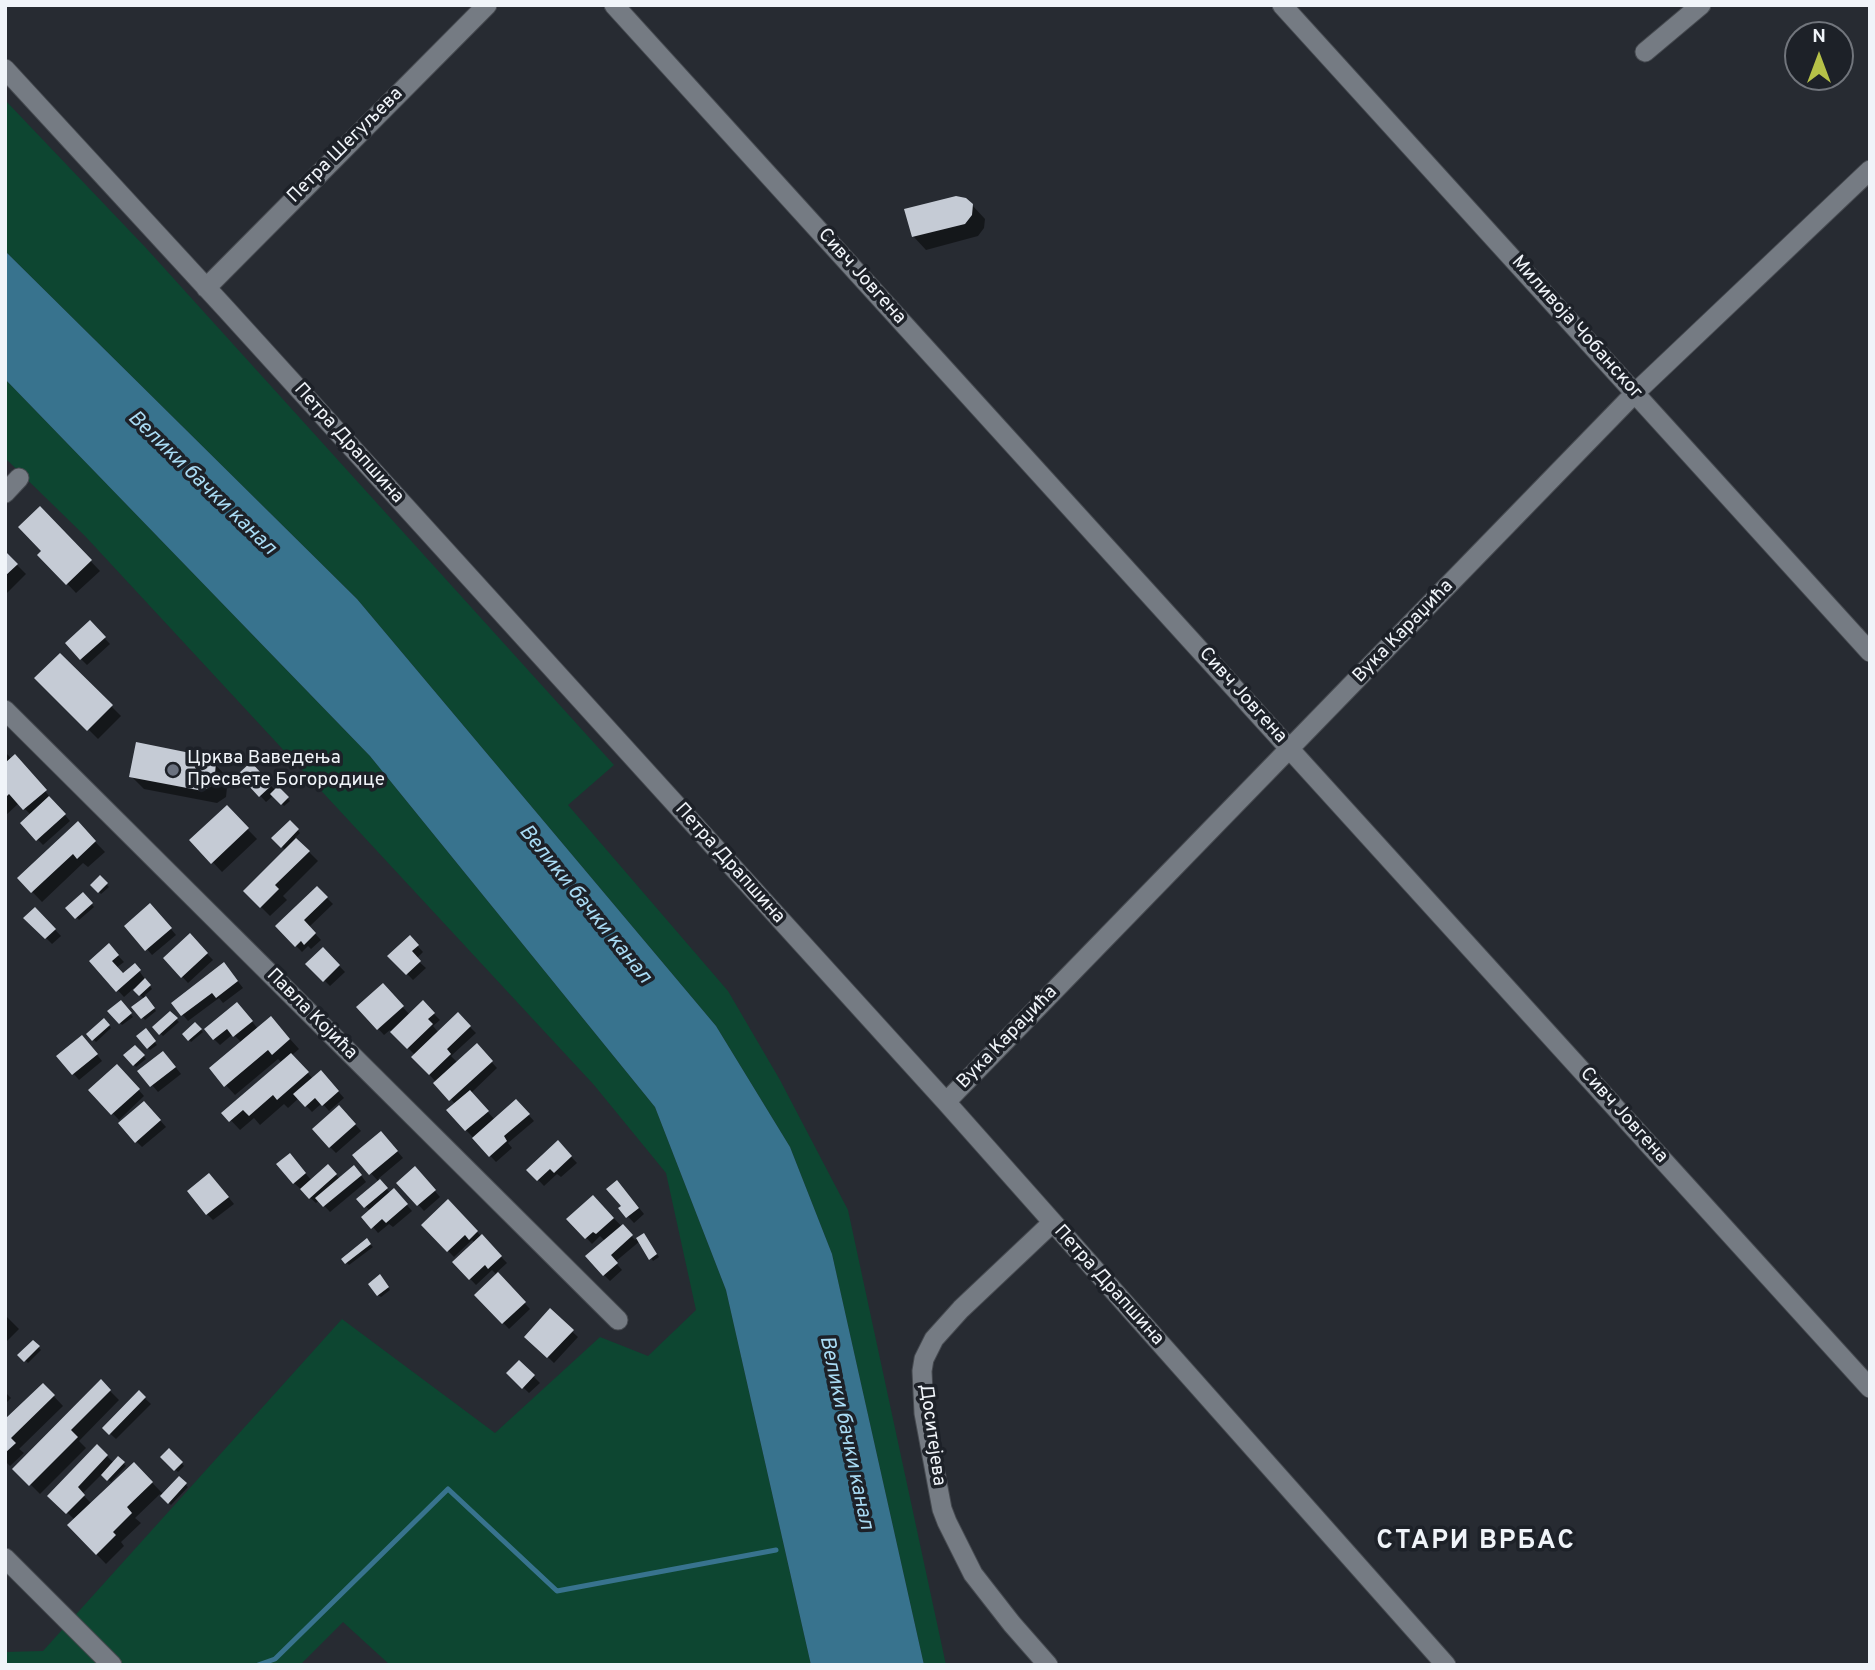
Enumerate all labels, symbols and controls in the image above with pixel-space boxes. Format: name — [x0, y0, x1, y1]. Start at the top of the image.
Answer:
north arrow — [1784, 21, 1854, 91]
text: N — [1812, 25, 1826, 49]
street label: Петра Шегуљева — [283, 83, 409, 209]
street label: Сивч Јовгена — [812, 224, 910, 330]
street label: Миливоја Чобанског — [1506, 252, 1646, 404]
street label: Петра Драпшина — [288, 379, 408, 509]
water label: Велики бачки канал — [121, 406, 281, 562]
street label: Вука Караџића — [1349, 576, 1459, 688]
street label: Сивч Јовгена — [1193, 643, 1291, 749]
place label: Црква Ваведења Пресвете Богородице — [187, 748, 385, 792]
marker: Црква Ваведења Пресвете Богородице — [165, 762, 181, 778]
street label: Петра Драпшина — [669, 799, 789, 929]
water label: Велики бачки канал — [512, 820, 656, 990]
street label: Павла Којића — [261, 965, 361, 1065]
street label: Вука Караџића — [953, 982, 1063, 1094]
street label: Сивч Јовгена — [1574, 1063, 1672, 1169]
street label: Петра Драпшина — [1048, 1221, 1168, 1351]
water label: Велики бачки канал — [812, 1334, 878, 1532]
street label: Доситејева — [913, 1383, 949, 1487]
district label: СТАРИ ВРБАС — [1378, 1527, 1574, 1559]

